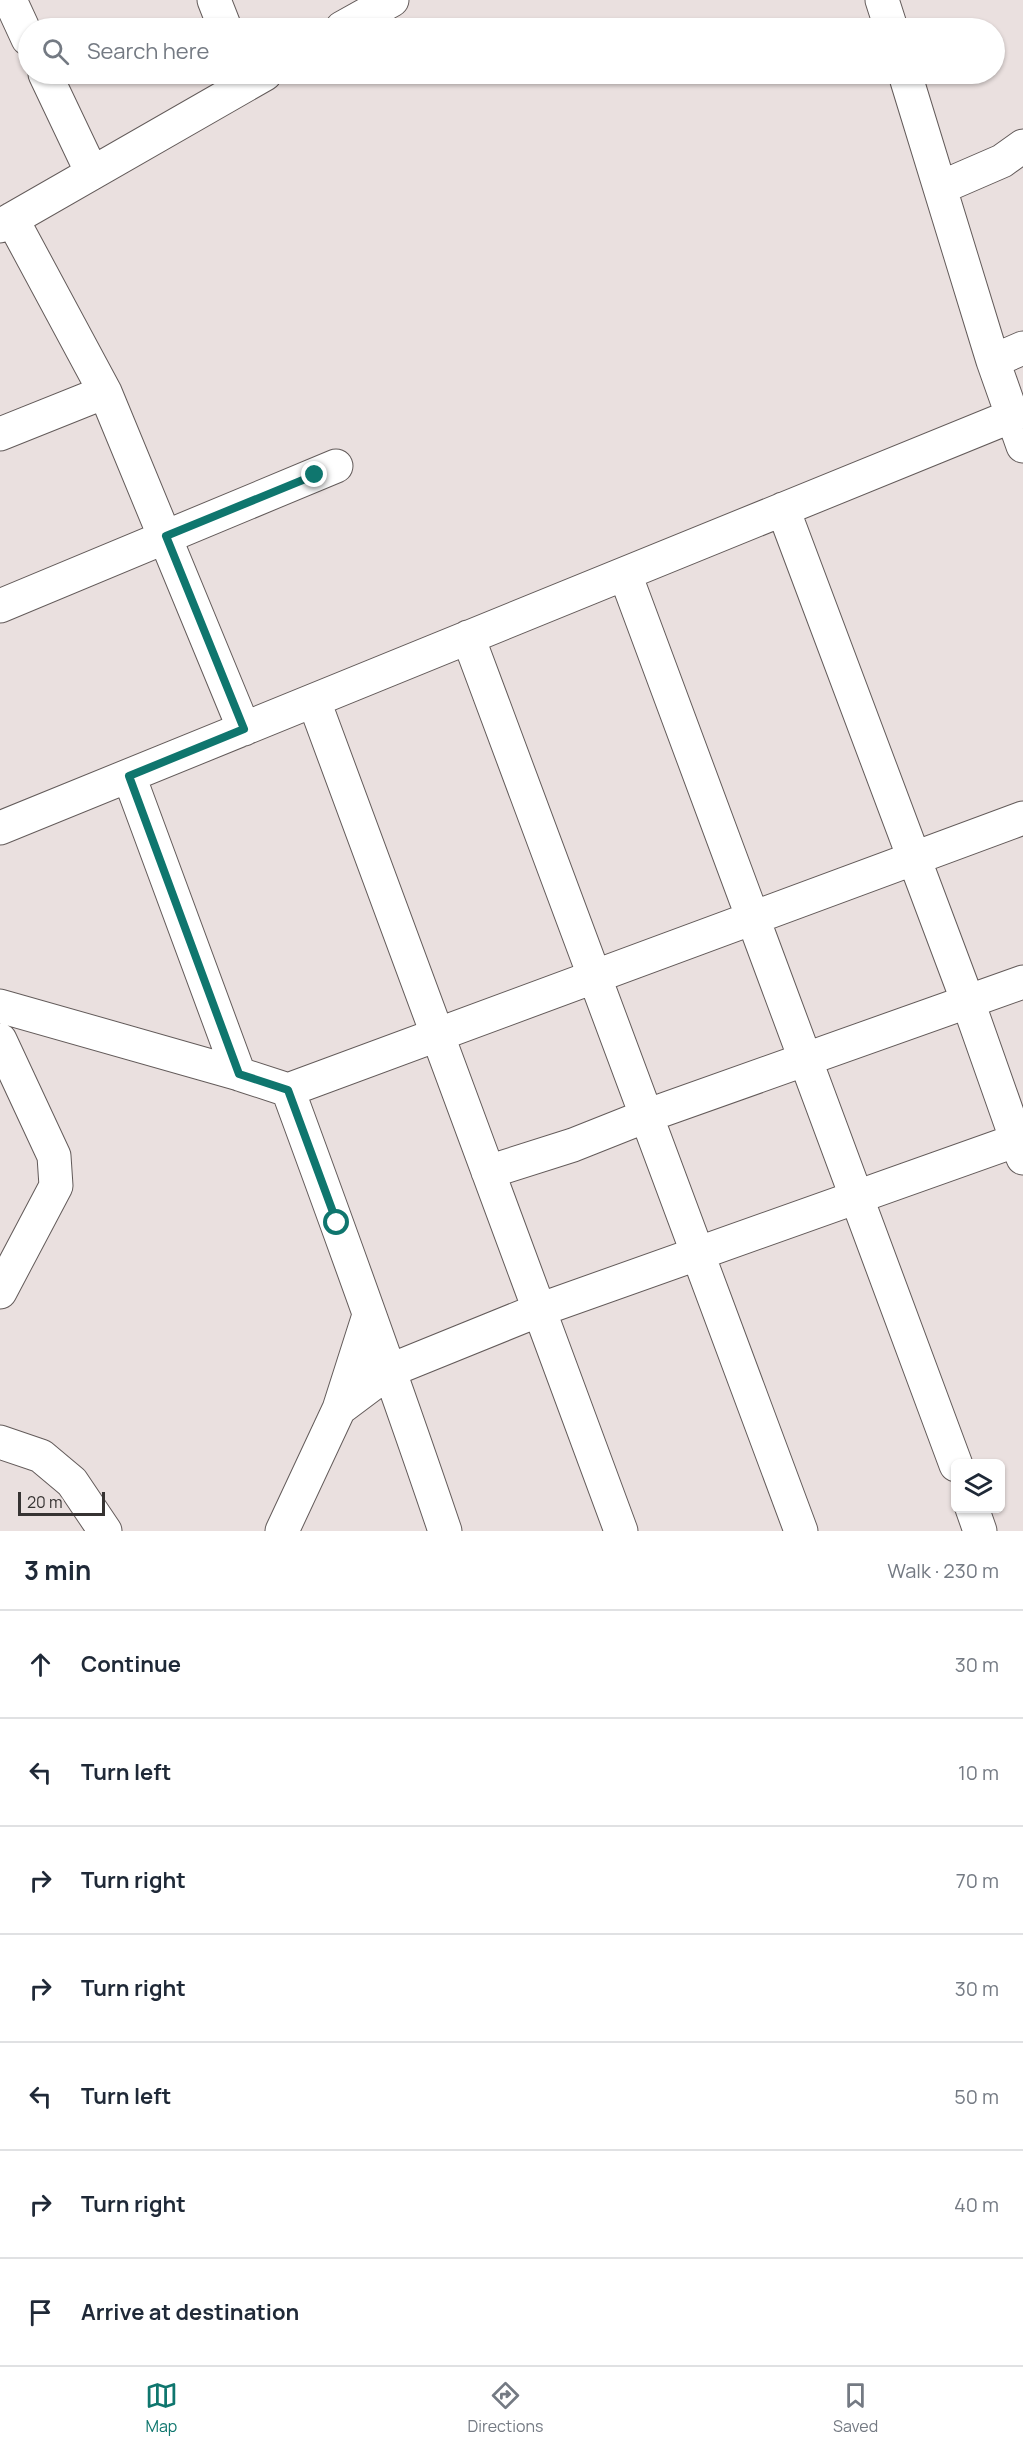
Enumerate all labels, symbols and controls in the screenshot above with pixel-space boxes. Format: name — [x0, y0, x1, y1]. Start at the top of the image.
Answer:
search box — [18, 18, 1005, 84]
icon: search — [39, 35, 72, 68]
text: Search here — [87, 36, 209, 66]
route end — [301, 461, 327, 487]
route start — [323, 1209, 349, 1235]
map controls — [951, 1459, 1005, 1513]
button: layers — [951, 1459, 1005, 1513]
scale bar — [18, 1489, 105, 1516]
text: 20 m — [27, 1491, 63, 1513]
text: 3 min — [24, 1552, 91, 1588]
text: Walk · 230 m — [887, 1557, 999, 1584]
icon: ahead — [24, 1648, 57, 1681]
text: Continue — [81, 1649, 181, 1679]
text: 30 m — [955, 1651, 999, 1678]
icon: left — [24, 1756, 57, 1789]
text: Turn left — [81, 1757, 171, 1787]
text: 10 m — [958, 1759, 999, 1786]
icon: right — [24, 1864, 57, 1897]
text: Turn right — [81, 1865, 186, 1895]
text: 70 m — [956, 1867, 999, 1894]
icon: right — [24, 1972, 57, 2005]
text: Turn right — [81, 1973, 186, 2003]
text: 30 m — [955, 1975, 999, 2002]
icon: left — [24, 2080, 57, 2113]
text: Turn left — [81, 2081, 171, 2111]
text: 50 m — [954, 2083, 999, 2110]
icon: right — [24, 2188, 57, 2221]
text: Turn right — [81, 2189, 186, 2219]
text: 40 m — [954, 2191, 999, 2218]
icon: arrive — [24, 2296, 57, 2329]
text: Arrive at destination — [81, 2297, 299, 2327]
tab: Map — [145, 2379, 178, 2437]
tab: Directions — [468, 2379, 543, 2437]
tab: Saved — [833, 2379, 878, 2437]

